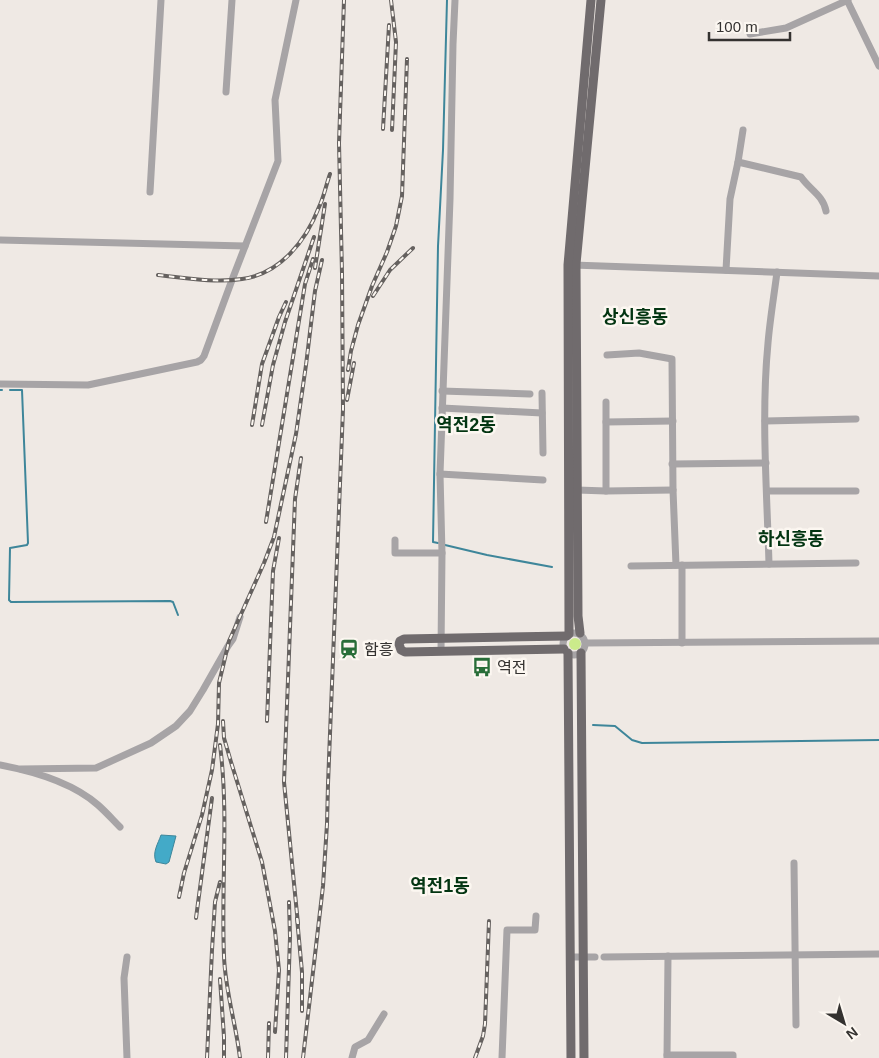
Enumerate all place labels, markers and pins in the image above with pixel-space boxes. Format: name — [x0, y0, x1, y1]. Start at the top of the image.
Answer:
station icon: 함흥 — [338, 638, 360, 660]
place label: 함흥 — [364, 641, 393, 658]
bus stop icon: 역전 — [471, 656, 493, 678]
place label: 역전 — [497, 659, 526, 676]

